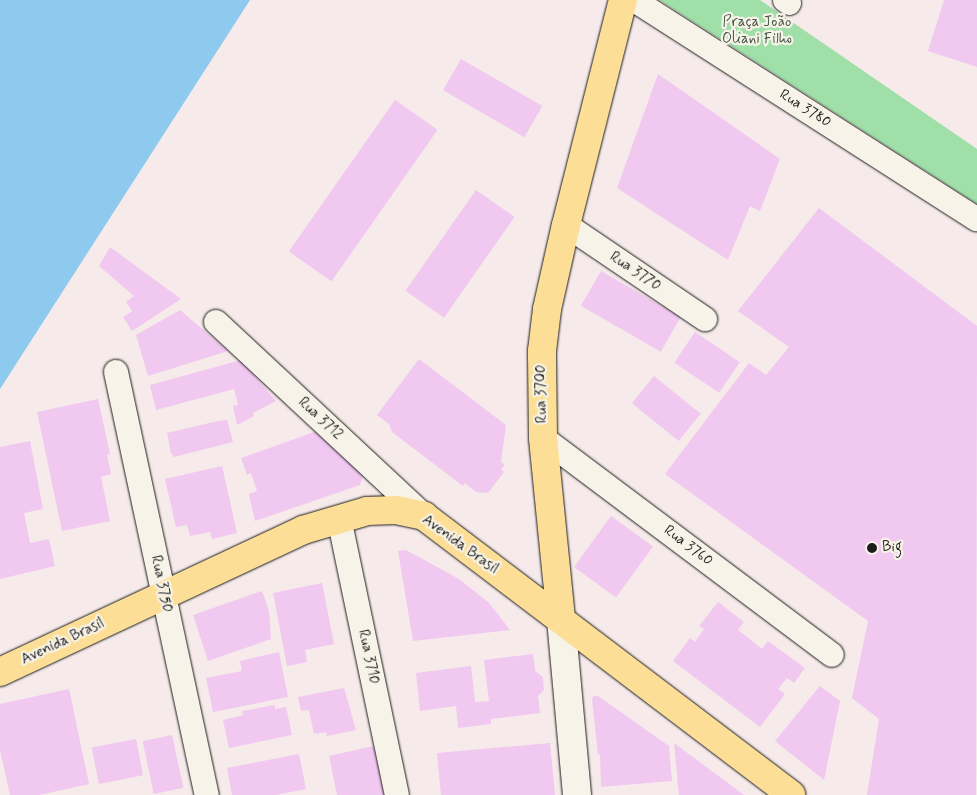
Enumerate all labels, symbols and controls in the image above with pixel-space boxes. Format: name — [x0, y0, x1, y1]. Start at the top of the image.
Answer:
park label: Praça João Oliani Filho — [722, 13, 792, 48]
street label: Rua 3780 — [776, 86, 834, 132]
street label: Rua 3770 — [606, 248, 664, 296]
street label: Rua 3700 — [532, 365, 552, 423]
street label: Rua 3712 — [294, 394, 346, 444]
street label: Avenida Brasil — [418, 511, 502, 579]
street label: Rua 3760 — [660, 522, 716, 570]
place label: Big — [882, 539, 902, 557]
marker: Big — [866, 542, 878, 554]
street label: Rua 3750 — [146, 554, 176, 614]
street label: Avenida Brasil — [18, 615, 108, 669]
street label: Rua 3710 — [353, 628, 383, 686]

